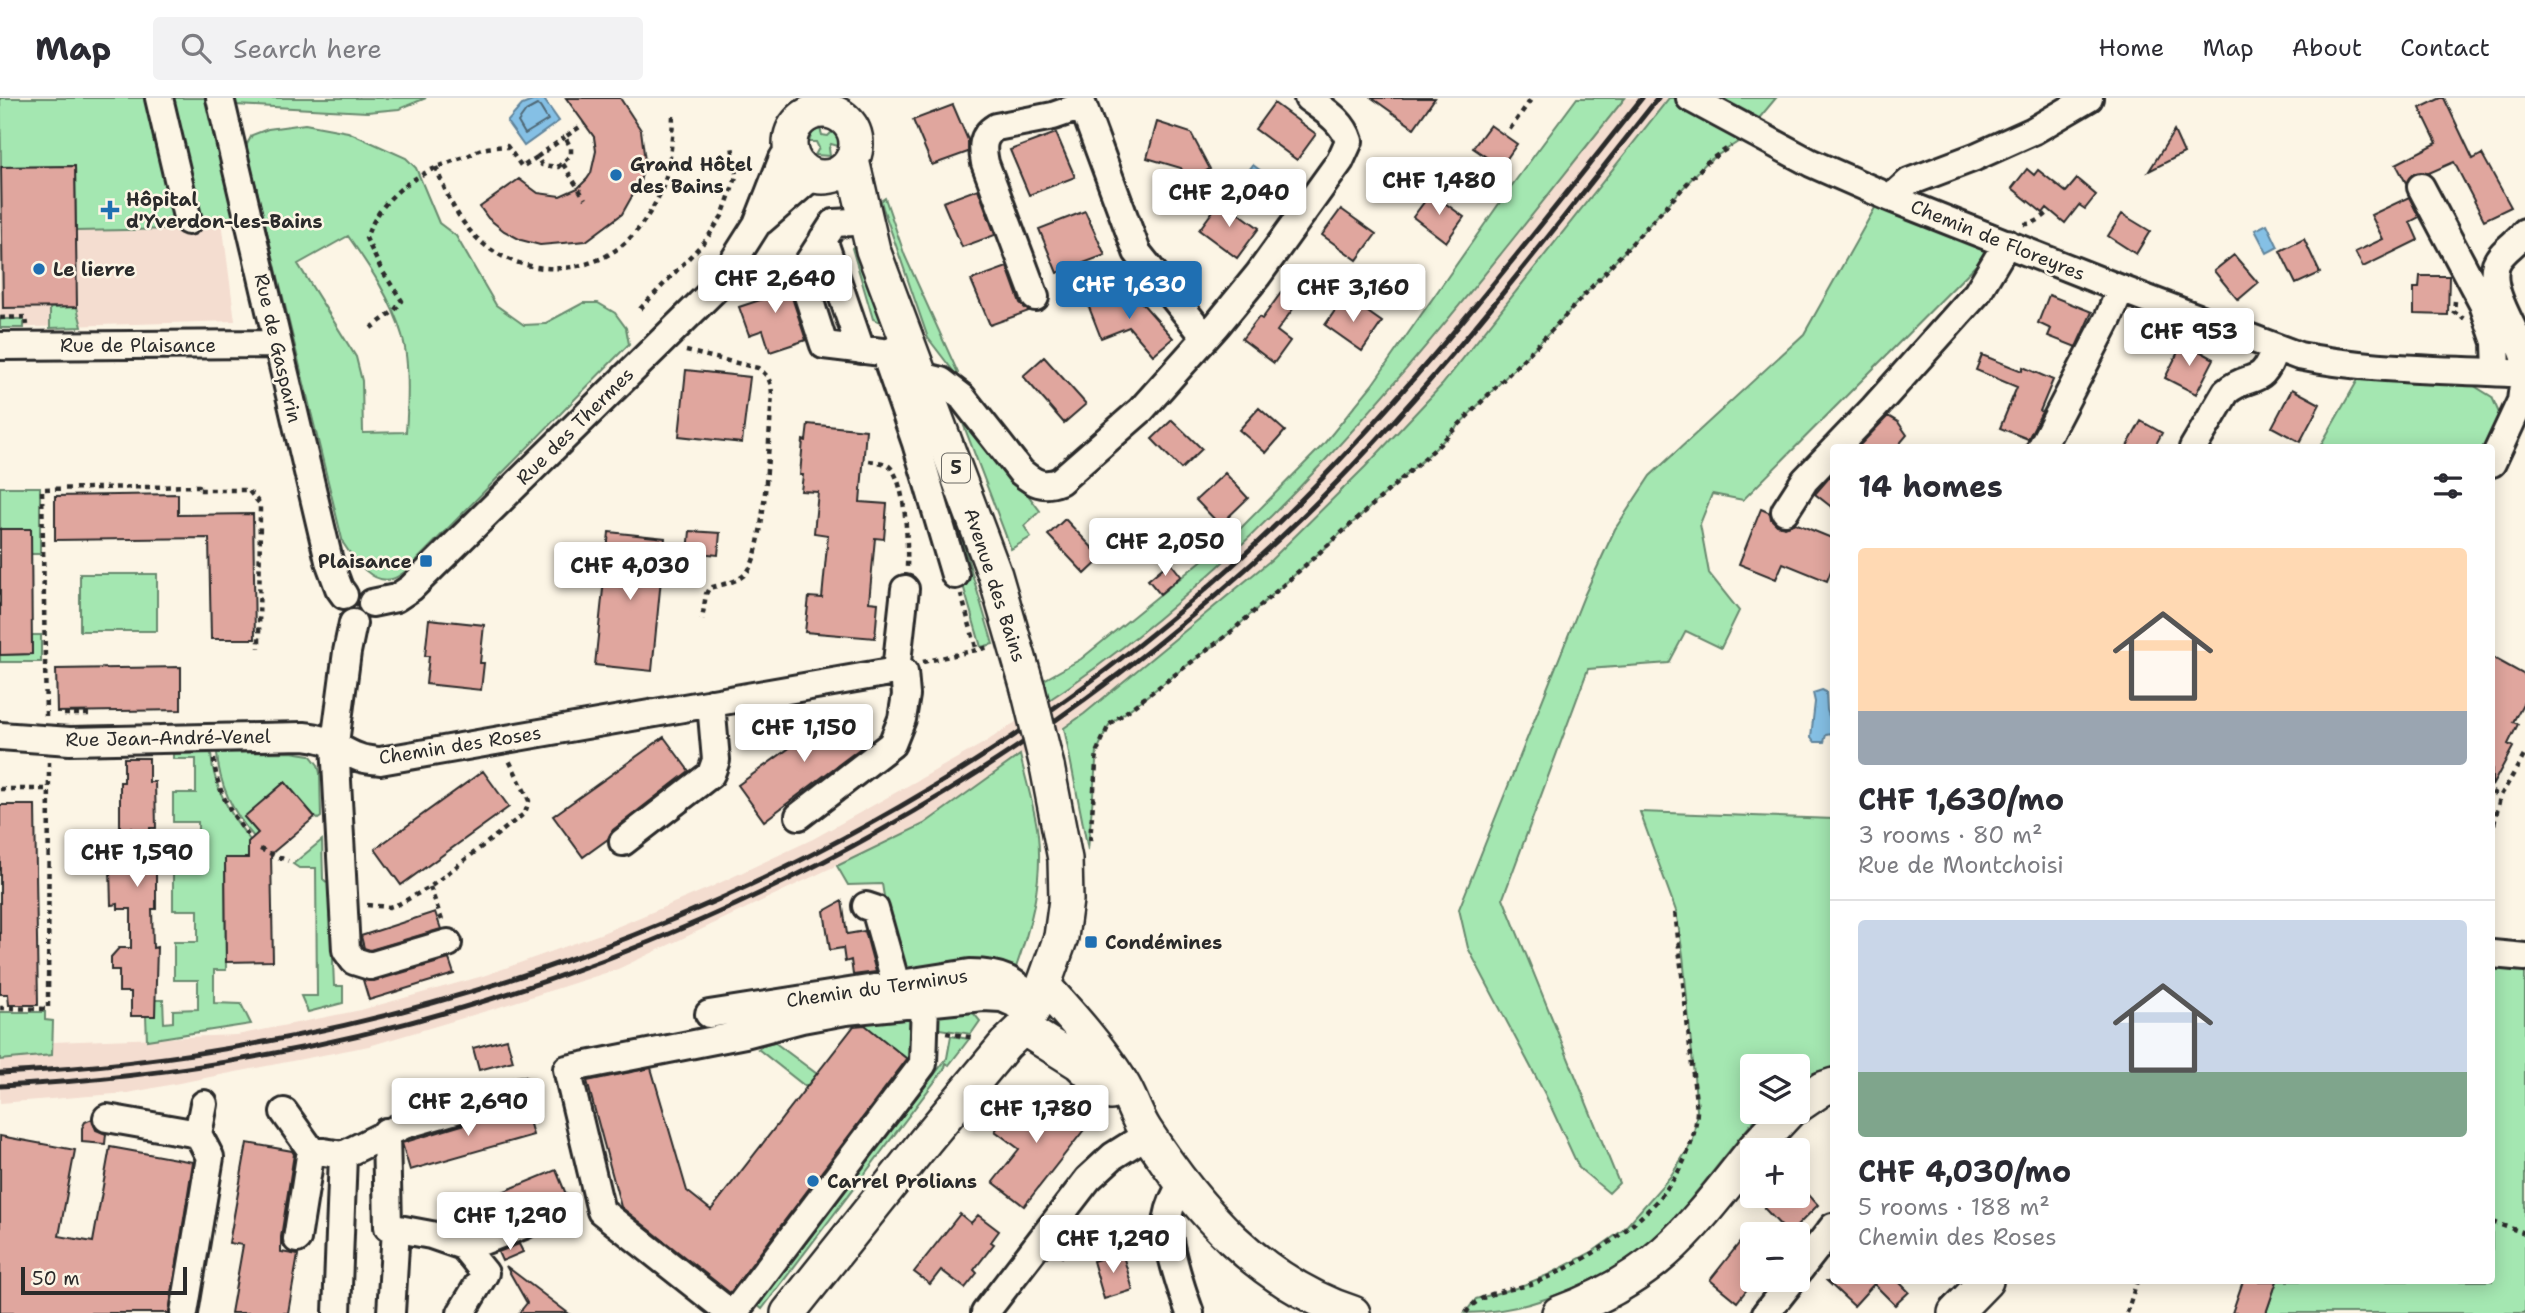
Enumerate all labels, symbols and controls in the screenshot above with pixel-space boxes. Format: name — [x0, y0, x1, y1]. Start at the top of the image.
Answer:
search box — [153, 17, 643, 80]
text: Map — [35, 26, 111, 71]
icon: search — [177, 29, 215, 67]
text: Search here — [233, 31, 382, 66]
text: Home — [2098, 32, 2164, 64]
text: Map — [2202, 32, 2254, 64]
text: About — [2292, 32, 2362, 64]
text: Contact — [2400, 32, 2490, 64]
place label: Grand Hôtel des Bains — [630, 152, 753, 199]
pin: CHF 1,480 — [1359, 158, 1519, 217]
text: CHF 1,480 — [1382, 165, 1496, 195]
marker: Grand Hôtel des Bains — [608, 167, 624, 183]
pin: CHF 2,040 — [1149, 170, 1309, 229]
text: CHF 2,040 — [1168, 177, 1290, 207]
place label: Hôpital d'Yverdon-les-Bains — [126, 187, 322, 234]
street label: Chemin de Floreyres — [1907, 194, 2089, 286]
marker: Hôpital d'Yverdon-les-Bains — [100, 200, 120, 220]
pin: CHF 2,640 — [695, 256, 855, 315]
place label: Le lierre — [53, 257, 135, 282]
marker: Le lierre — [31, 261, 47, 277]
pin: CHF 1,630 — [1049, 262, 1209, 321]
text: CHF 2,640 — [714, 263, 836, 293]
pin: CHF 3,160 — [1273, 264, 1433, 324]
text: CHF 1,630 — [1072, 269, 1186, 299]
street label: Rue de Gasparin — [249, 271, 307, 425]
text: CHF 3,160 — [1296, 272, 1410, 302]
pin: CHF 953 — [2124, 308, 2254, 368]
text: CHF 953 — [2140, 316, 2238, 346]
street label: Rue de Plaisance — [60, 333, 216, 358]
street label: Rue des Thermes — [511, 362, 639, 490]
road number: 5 — [942, 454, 970, 482]
text: 14 homes — [1858, 466, 2003, 507]
icon: filters — [2429, 467, 2467, 505]
street label: Avenue des Bains — [958, 505, 1032, 665]
pin: CHF 2,050 — [1085, 518, 1245, 578]
text: CHF 2,050 — [1105, 526, 1225, 556]
pin: CHF 4,030 — [550, 542, 710, 602]
place label: Plaisance — [318, 549, 412, 574]
text: CHF 4,030 — [570, 550, 690, 580]
marker: Plaisance — [418, 553, 434, 569]
icon: home — [2100, 593, 2226, 719]
pin: CHF 1,150 — [724, 704, 884, 764]
text: CHF 1,150 — [751, 712, 857, 742]
street label: Chemin des Roses — [377, 720, 543, 770]
street label: Rue Jean-André-Venel — [65, 724, 271, 752]
text: CHF 1,630/mo — [1858, 779, 2064, 820]
text: 3 rooms · 80 m² — [1858, 820, 2043, 850]
pin: CHF 1,590 — [57, 830, 217, 889]
text: CHF 1,590 — [80, 837, 194, 867]
text: Rue de Montchoisi — [1858, 850, 2064, 880]
place label: Condémines — [1105, 930, 1222, 955]
marker: Condémines — [1083, 934, 1099, 950]
street label: Chemin du Terminus — [785, 963, 969, 1013]
icon: home — [2100, 965, 2226, 1091]
map controls — [1740, 1054, 1810, 1292]
button: layers — [1740, 1054, 1810, 1124]
pin: CHF 2,690 — [388, 1079, 548, 1138]
text: CHF 2,690 — [408, 1086, 528, 1116]
pin: CHF 1,780 — [956, 1086, 1116, 1145]
text: CHF 1,780 — [980, 1093, 1092, 1123]
button: + — [1740, 1138, 1810, 1208]
text: CHF 4,030/mo — [1858, 1151, 2071, 1192]
place label: Carrel Prolians — [827, 1169, 977, 1194]
marker: Carrel Prolians — [805, 1173, 821, 1189]
pin: CHF 1,290 — [430, 1192, 590, 1252]
text: 5 rooms · 188 m² — [1858, 1192, 2050, 1222]
text: CHF 1,290 — [453, 1200, 567, 1230]
pin: CHF 1,290 — [1033, 1216, 1193, 1275]
button: − — [1740, 1222, 1810, 1292]
text: Chemin des Roses — [1858, 1222, 2057, 1252]
text: CHF 1,290 — [1056, 1223, 1170, 1253]
scale bar — [21, 1264, 187, 1296]
text: 50 m — [32, 1266, 80, 1291]

